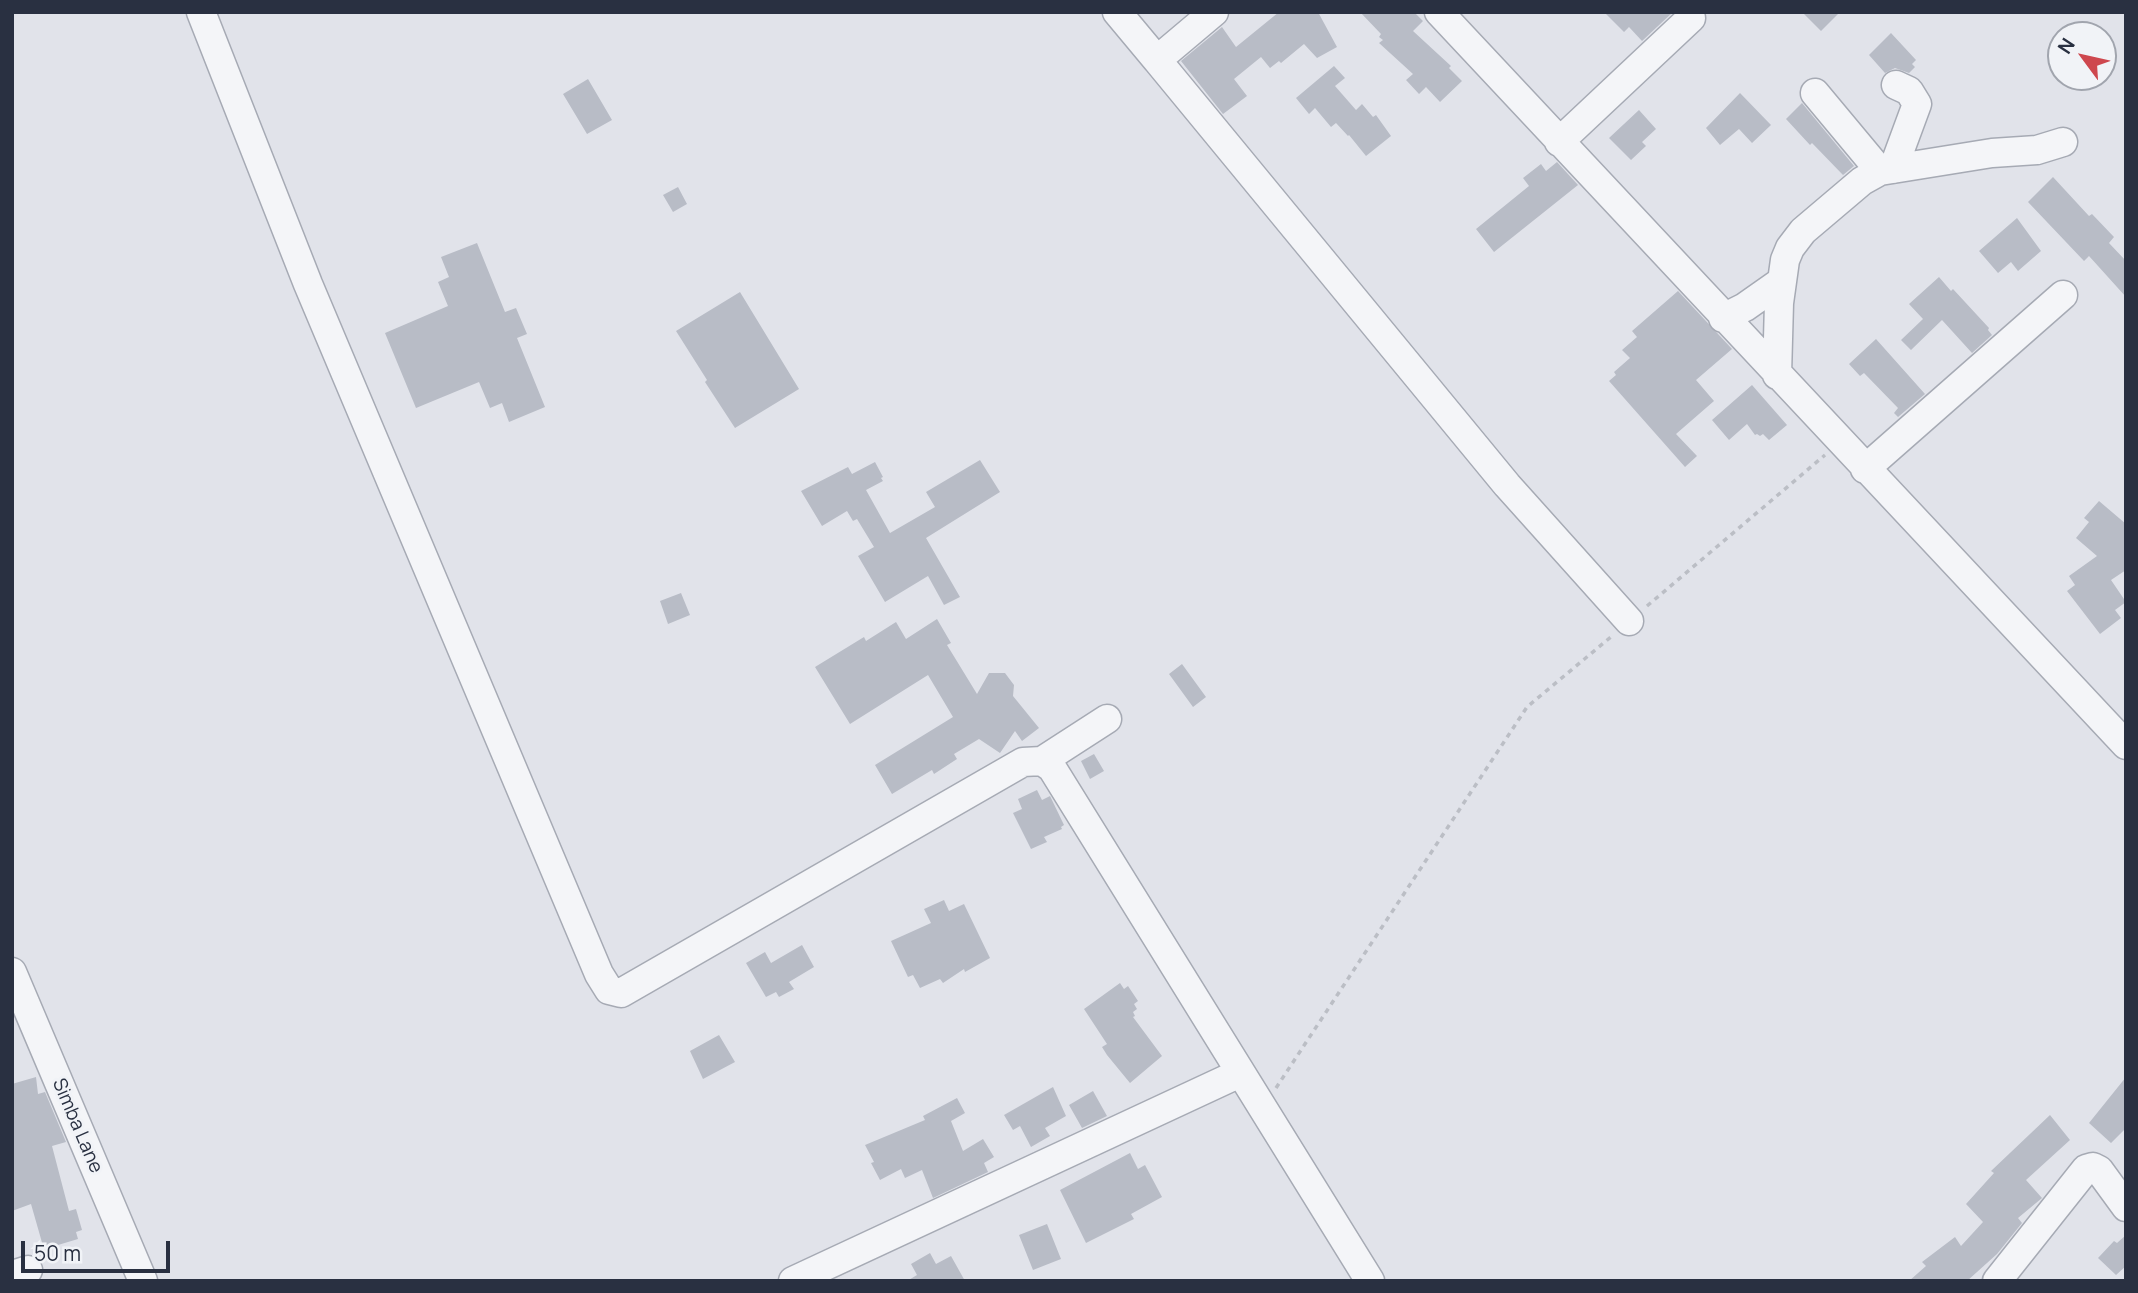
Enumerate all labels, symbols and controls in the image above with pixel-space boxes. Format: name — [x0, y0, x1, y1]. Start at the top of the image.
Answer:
north arrow — [2047, 21, 2117, 91]
text: N — [2051, 33, 2081, 58]
street label: Simba Lane — [47, 1075, 107, 1177]
scale bar — [24, 1226, 173, 1270]
text: 50 m — [34, 1239, 81, 1267]

